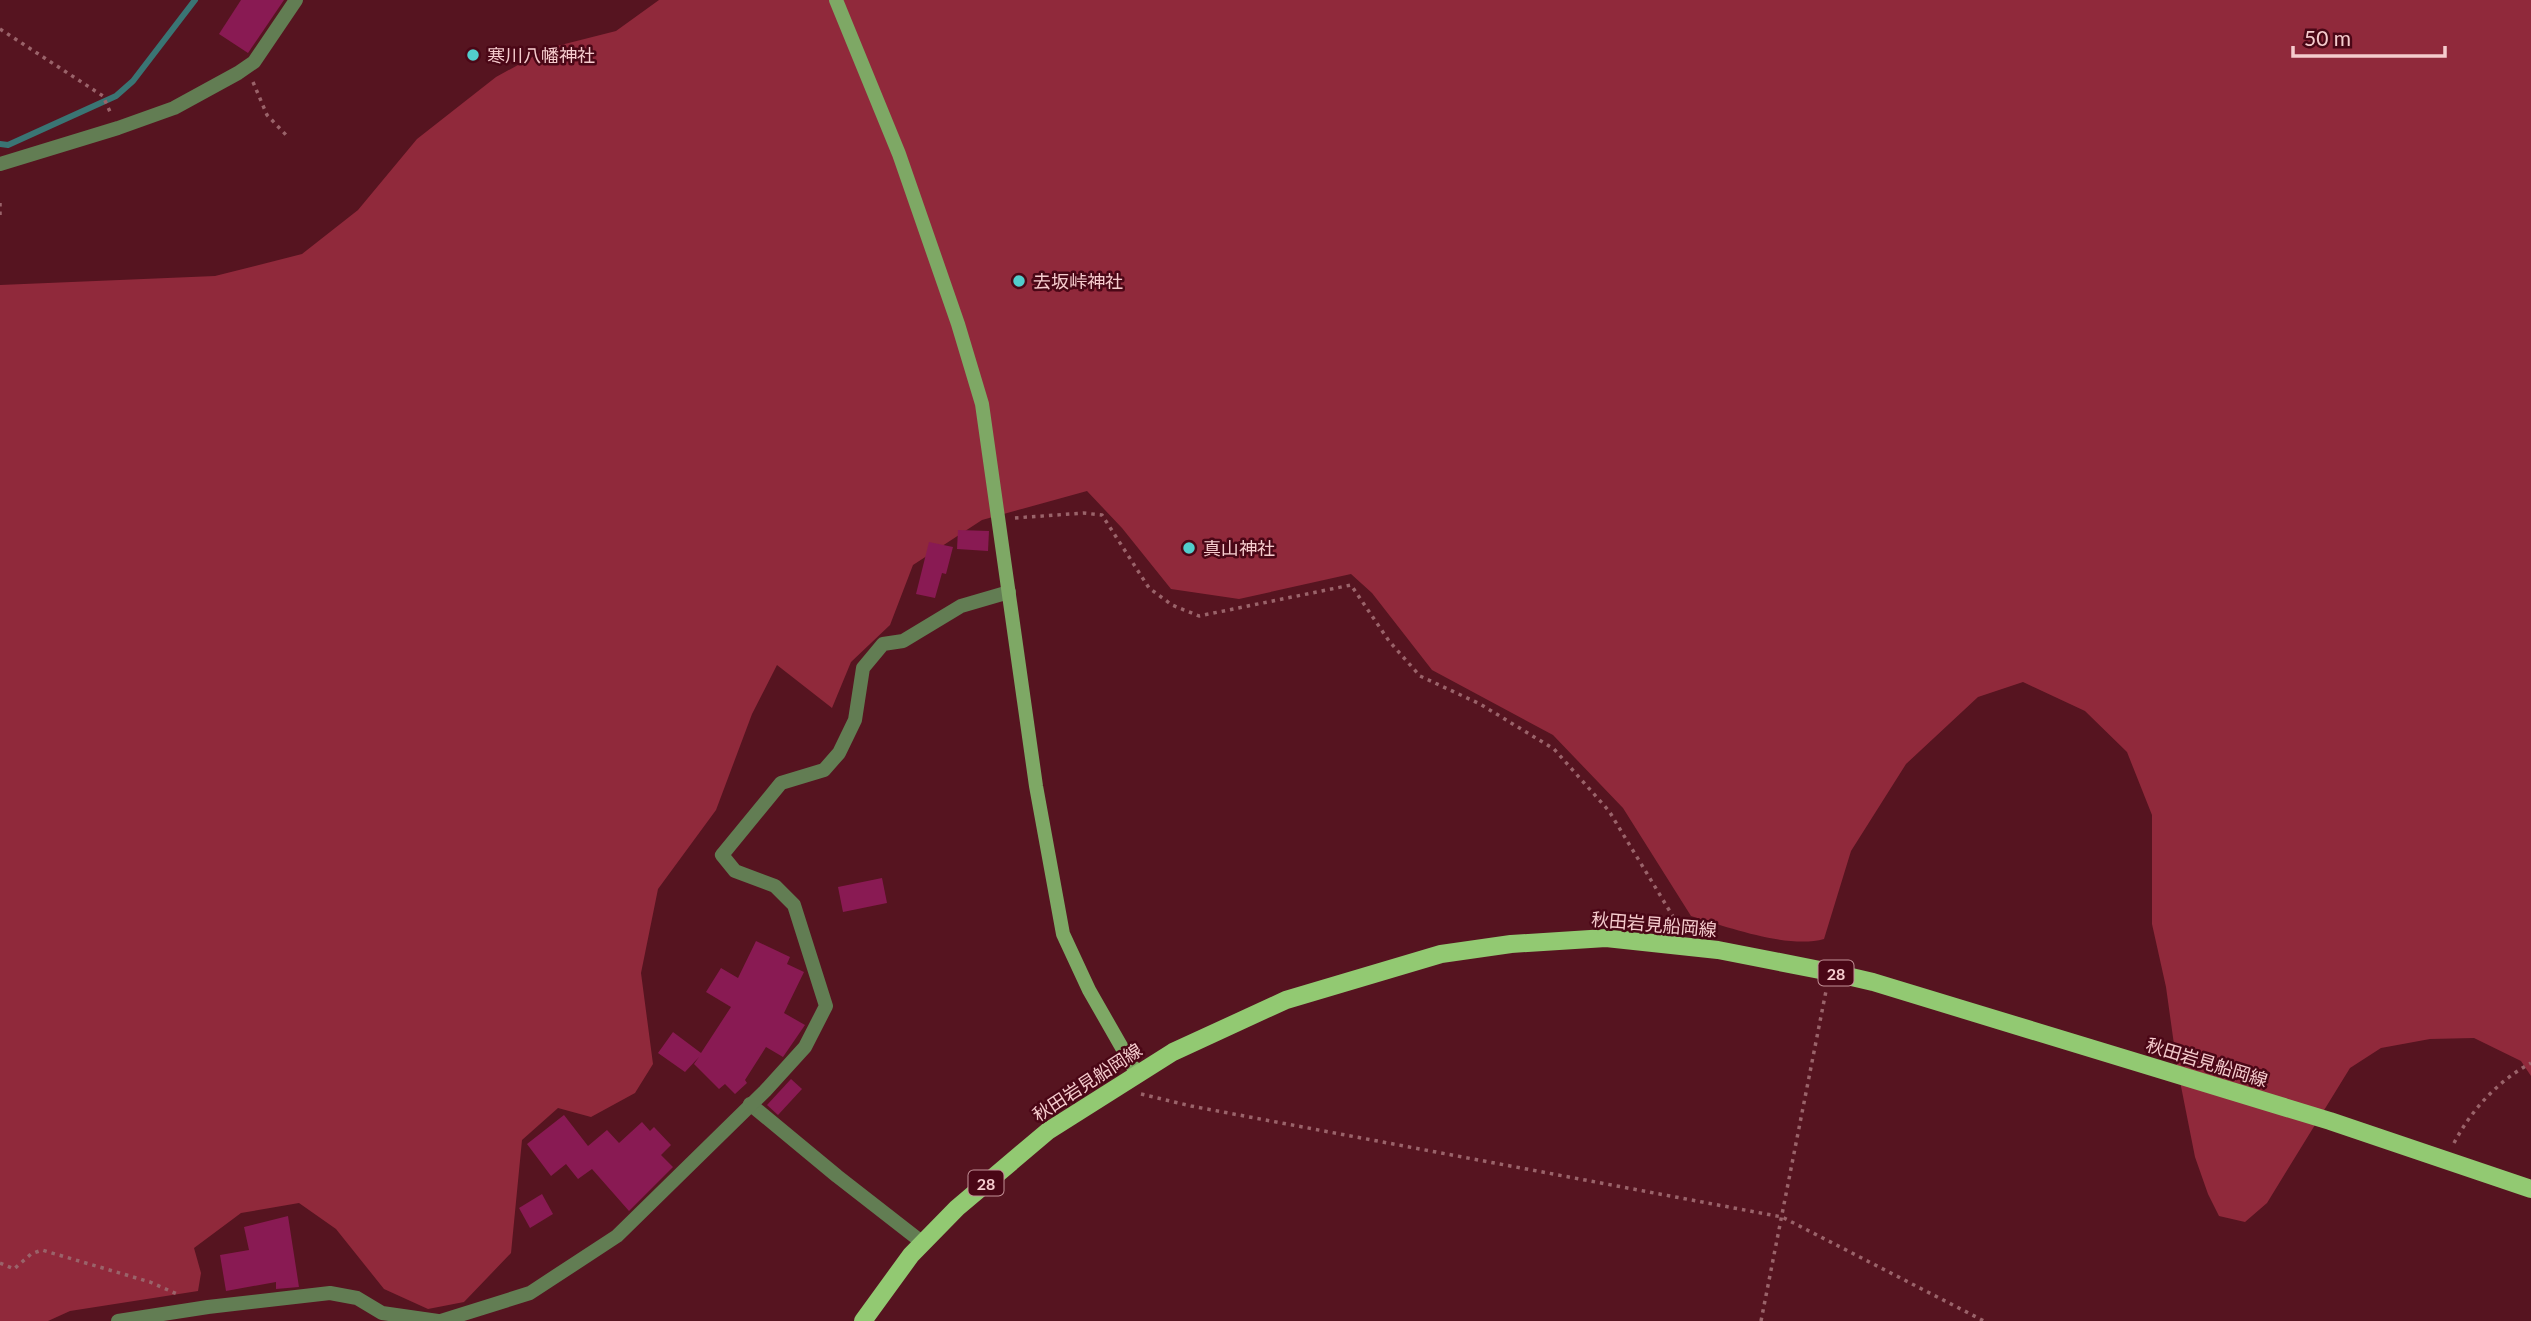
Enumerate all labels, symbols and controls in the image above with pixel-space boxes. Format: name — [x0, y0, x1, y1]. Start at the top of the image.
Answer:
scale bar — [2293, 14, 2445, 58]
text: 50 m — [2304, 25, 2351, 50]
place label: 寒川八幡神社 — [487, 44, 595, 66]
marker: 寒川八幡神社 — [465, 47, 481, 63]
place label: 去坂峠神社 — [1033, 270, 1123, 292]
marker: 去坂峠神社 — [1011, 273, 1027, 289]
place label: 真山神社 — [1203, 537, 1275, 559]
marker: 真山神社 — [1181, 540, 1197, 556]
street label: 秋田岩見船岡線 — [1590, 908, 1718, 940]
road number: 28 — [1818, 960, 1854, 986]
street label: 秋田岩見船岡線 — [2144, 1033, 2270, 1091]
street label: 秋田岩見船岡線 — [1028, 1038, 1146, 1126]
road number: 28 — [968, 1170, 1004, 1196]

